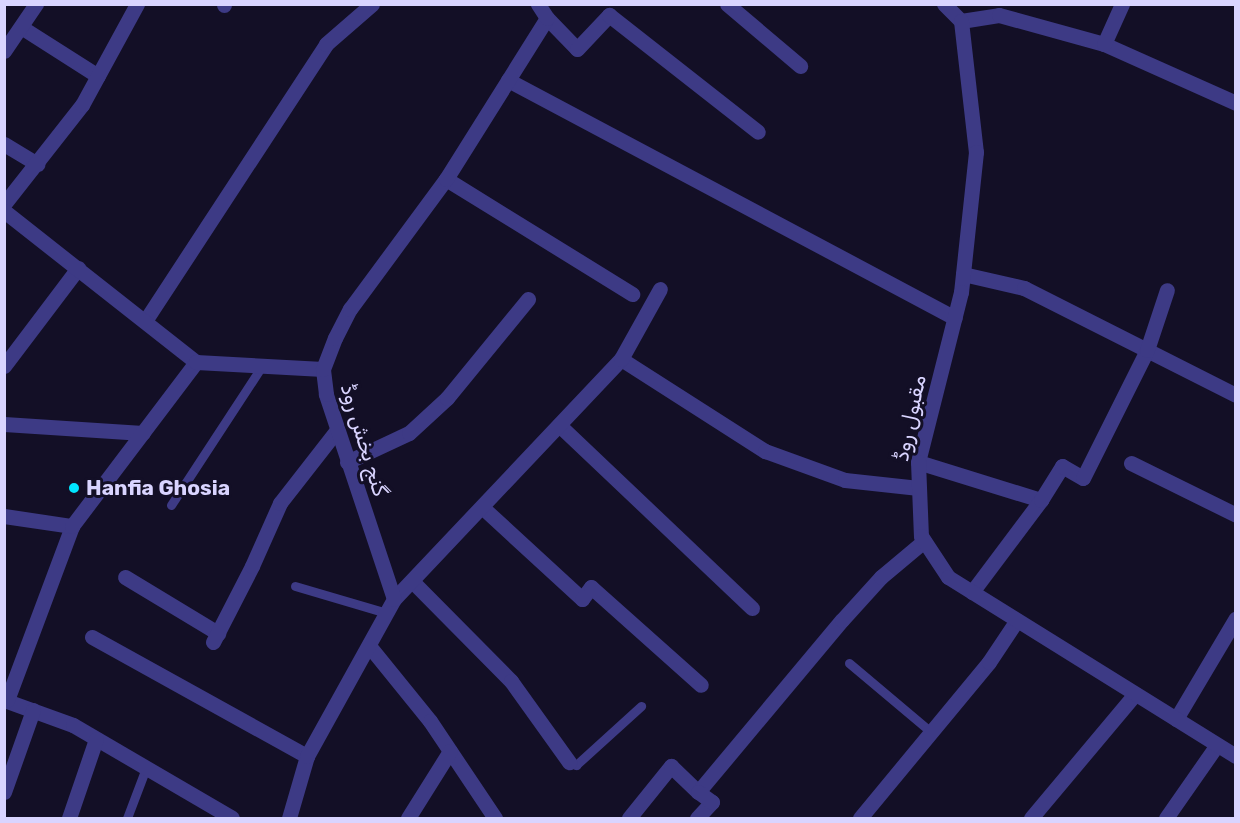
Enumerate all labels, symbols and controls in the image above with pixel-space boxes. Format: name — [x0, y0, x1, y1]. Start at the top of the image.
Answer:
street label: مقبول روڈ — [889, 373, 931, 463]
street label: گنج بخش روڈ — [335, 381, 393, 499]
place label: Hanfia Ghosia — [86, 475, 230, 501]
marker: Hanfia Ghosia — [67, 481, 81, 495]

